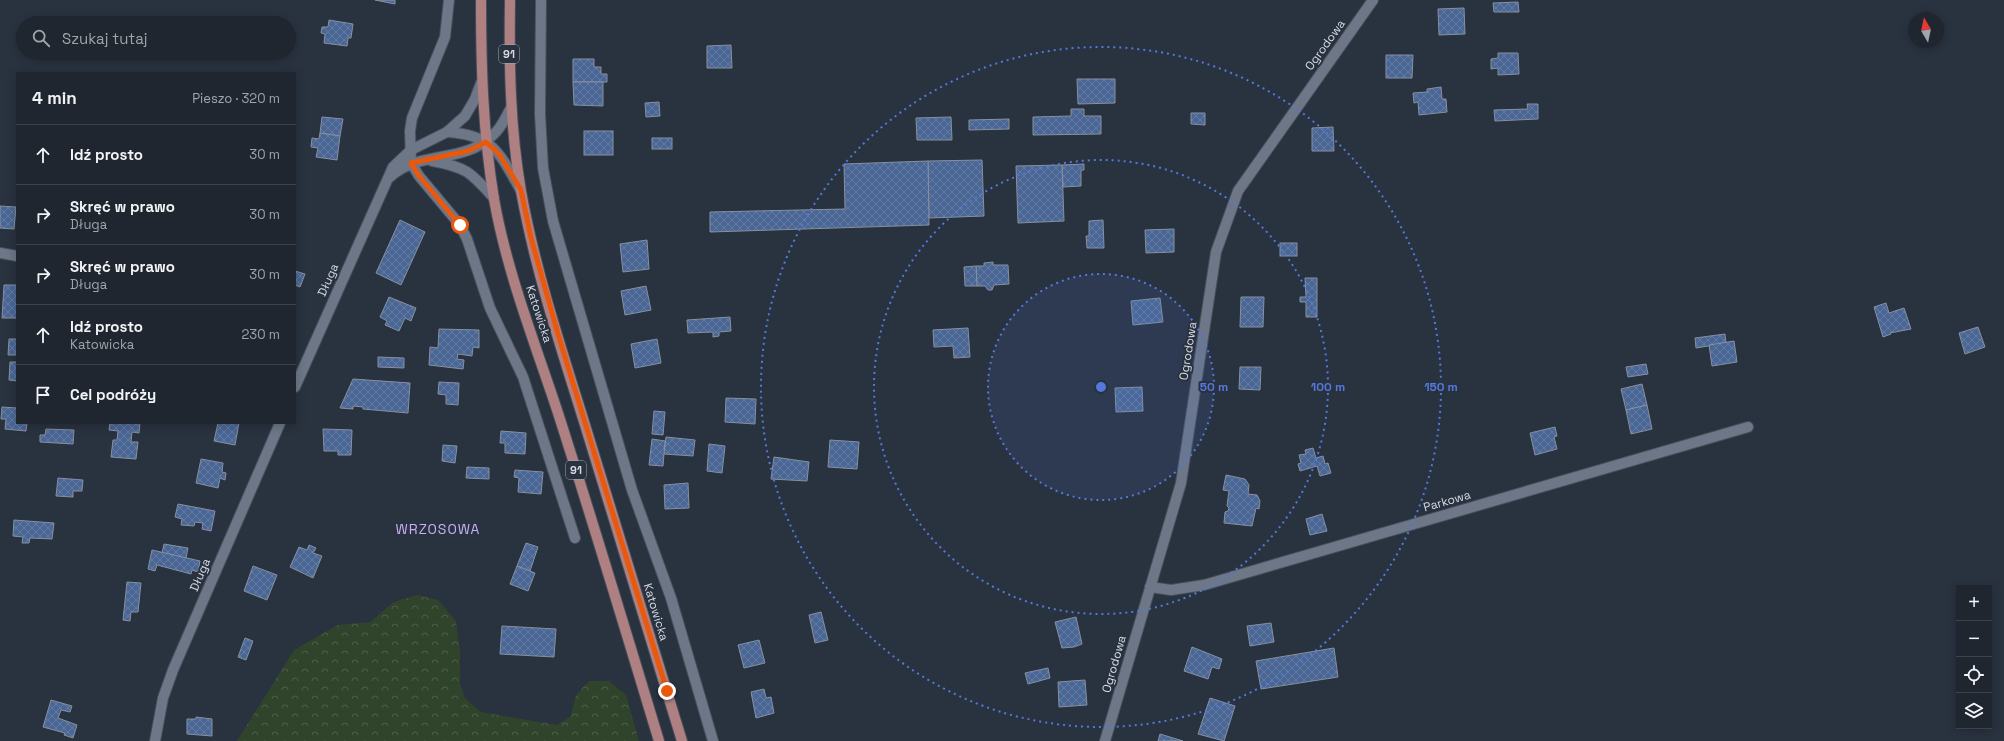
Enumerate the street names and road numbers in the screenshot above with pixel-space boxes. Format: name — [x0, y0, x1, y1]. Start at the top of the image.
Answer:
street label: Ogrodowa — [1301, 16, 1349, 74]
road number: 91 — [499, 45, 519, 63]
street label: Długa — [314, 261, 342, 299]
street label: Katowicka — [522, 283, 556, 345]
street label: Ogrodowa — [1175, 321, 1201, 381]
road number: 91 — [566, 461, 586, 479]
street label: Parkowa — [1422, 487, 1473, 515]
street label: Długa — [186, 556, 214, 594]
street label: Katowicka — [640, 581, 672, 643]
street label: Ogrodowa — [1098, 633, 1130, 695]

